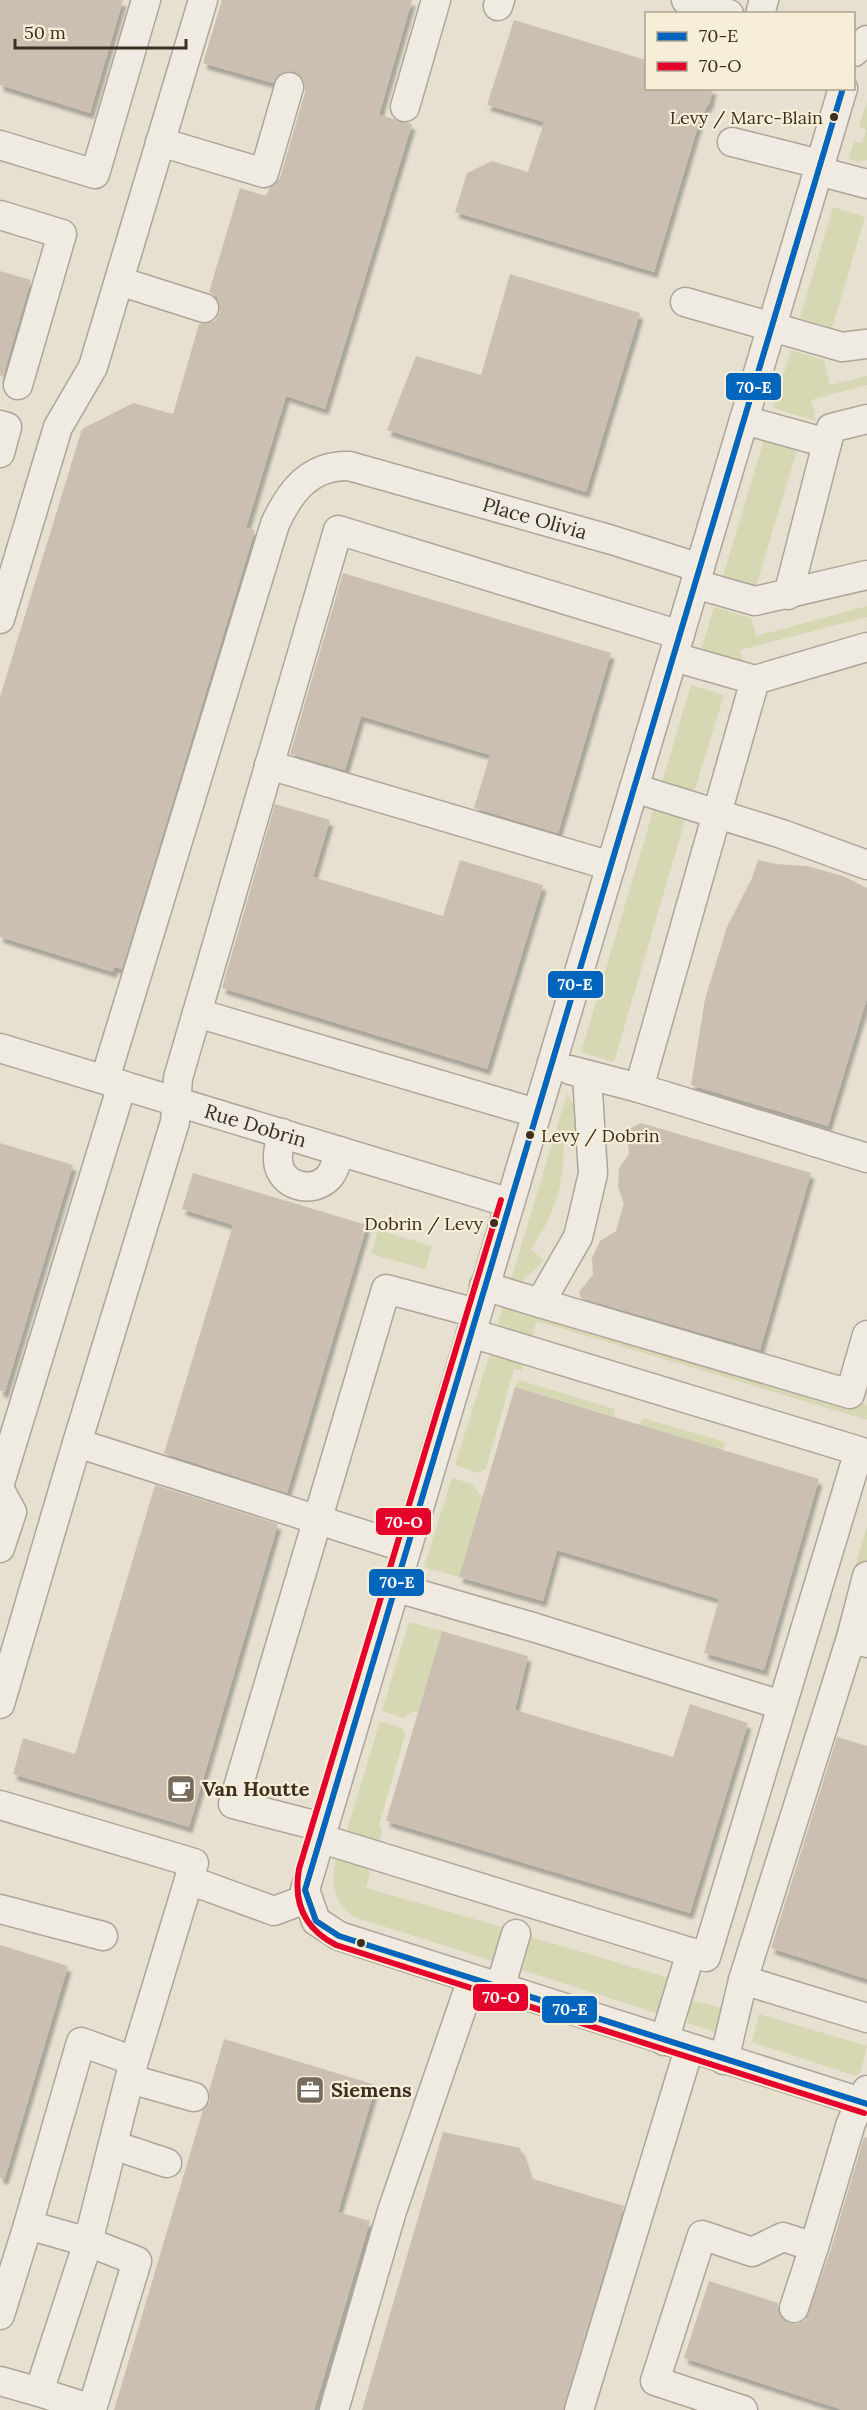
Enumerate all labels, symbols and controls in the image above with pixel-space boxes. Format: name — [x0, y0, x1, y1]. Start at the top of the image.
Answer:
scale bar — [15, 12, 186, 50]
legend — [645, 12, 855, 90]
text: 50 m — [24, 21, 66, 44]
text: 70-E — [699, 24, 738, 47]
text: 70-O — [699, 54, 742, 77]
place label: Levy / Marc-Blain — [670, 106, 823, 129]
marker: Levy / Marc-Blain — [828, 111, 840, 123]
line badge: 70-E — [725, 372, 782, 401]
text: 70-E — [737, 377, 771, 397]
street label: Place Olivia — [480, 491, 590, 544]
line badge: 70-E — [547, 970, 604, 999]
text: 70-E — [558, 974, 592, 994]
street label: Rue Dobrin — [202, 1098, 310, 1152]
place label: Levy / Dobrin — [541, 1124, 660, 1147]
marker: Levy / Dobrin — [524, 1129, 536, 1141]
place label: Dobrin / Levy — [364, 1212, 483, 1235]
marker: Dobrin / Levy — [488, 1217, 500, 1229]
line badge: 70-O — [375, 1507, 432, 1536]
text: 70-O — [385, 1512, 423, 1532]
line badge: 70-E — [368, 1568, 425, 1597]
text: 70-E — [380, 1572, 414, 1592]
cafe icon: Van Houtte — [165, 1773, 197, 1805]
place label: Van Houtte — [202, 1776, 310, 1801]
unlabelled marker — [355, 1937, 367, 1949]
line badge: 70-O — [472, 1983, 529, 2012]
text: 70-O — [482, 1987, 520, 2007]
line badge: 70-E — [541, 1995, 598, 2024]
text: 70-E — [553, 1999, 587, 2019]
office icon: Siemens — [294, 2074, 326, 2106]
place label: Siemens — [331, 2077, 412, 2102]

